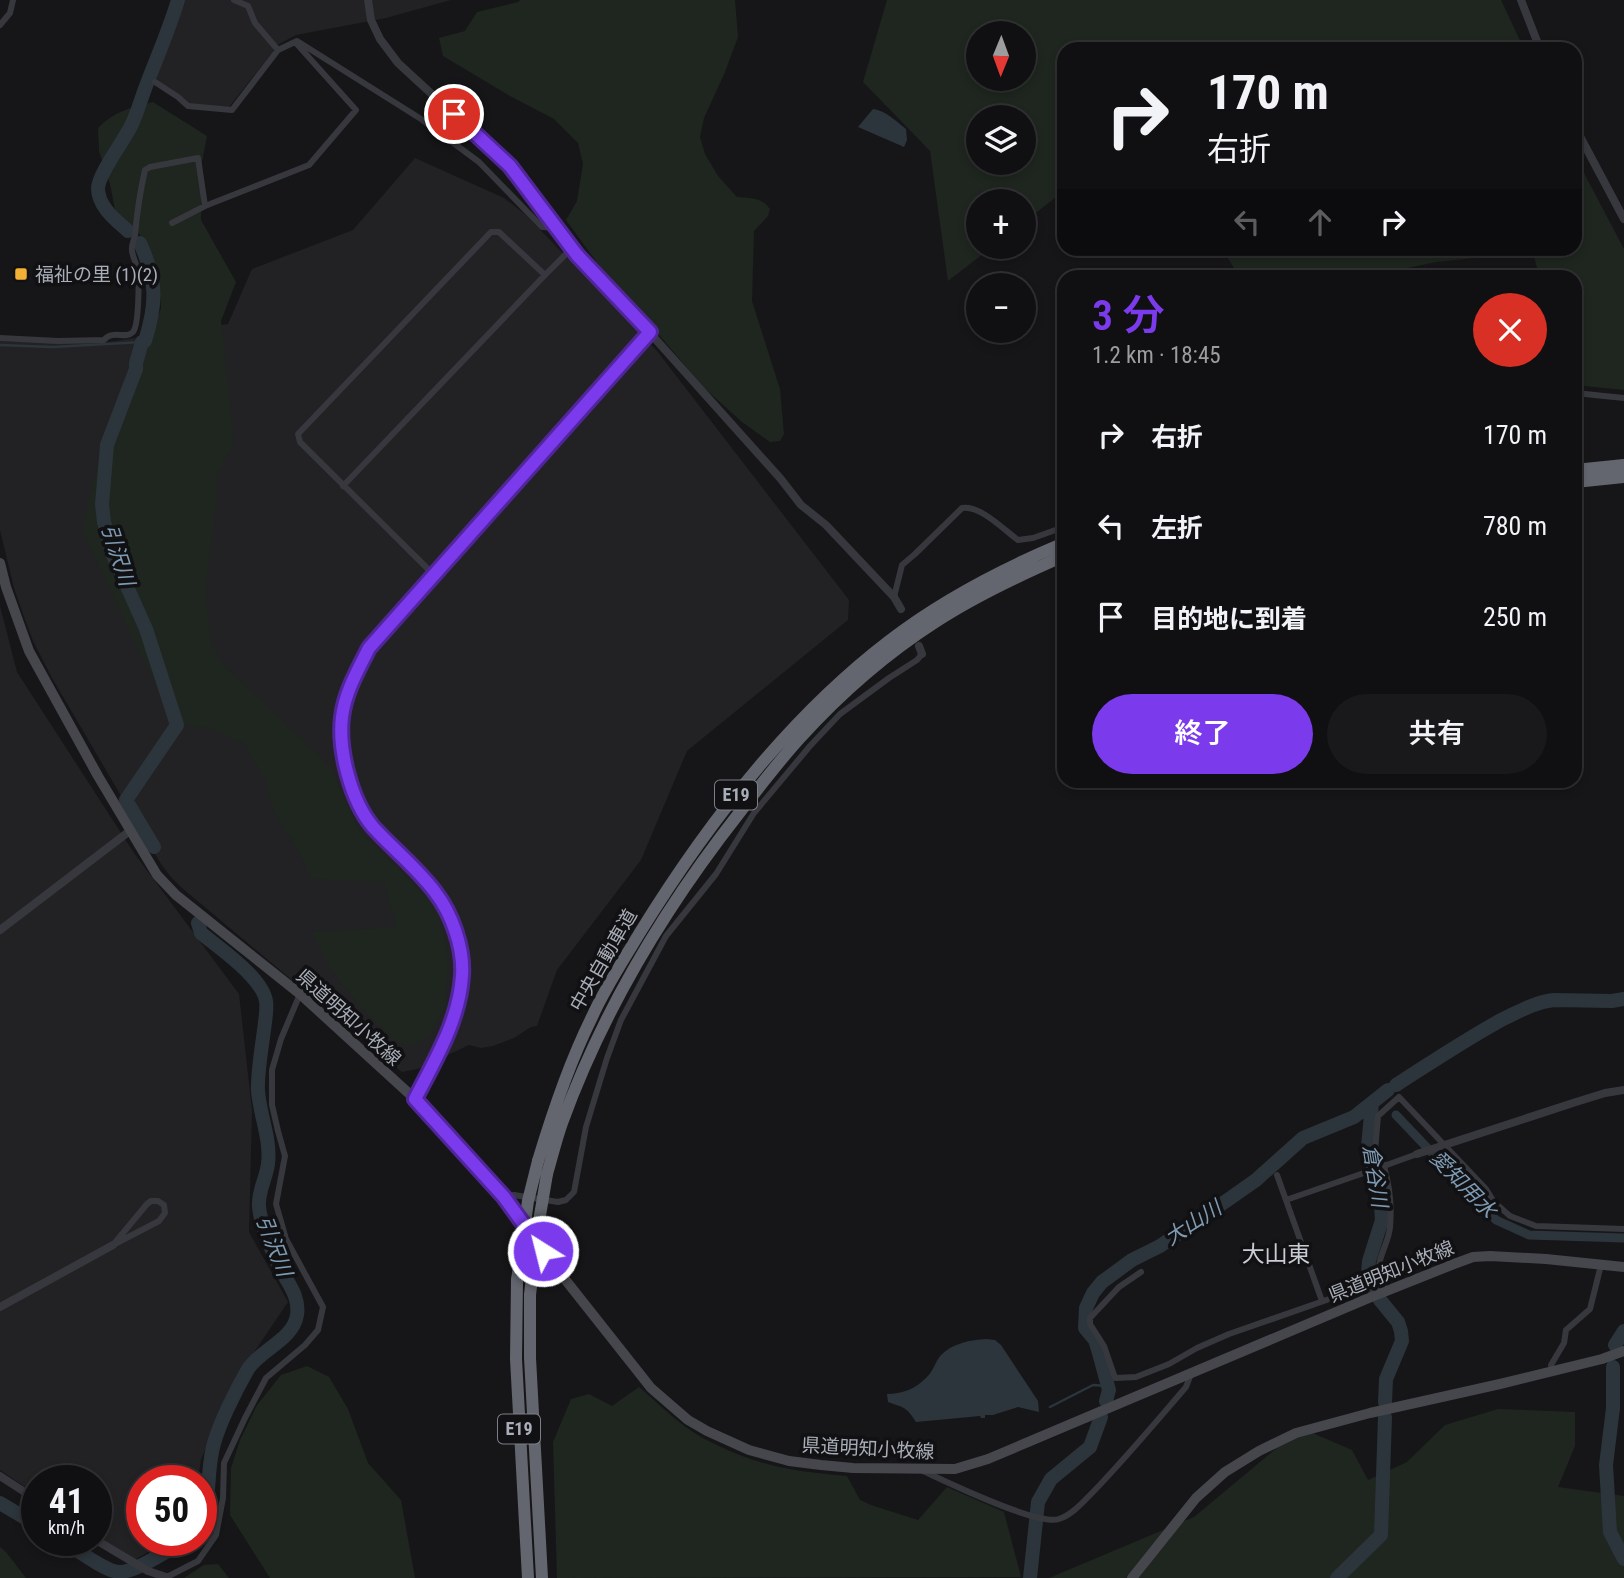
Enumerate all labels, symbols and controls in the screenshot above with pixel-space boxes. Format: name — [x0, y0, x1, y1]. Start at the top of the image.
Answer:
north arrow — [966, 21, 1036, 91]
map controls — [966, 21, 1036, 343]
text: 170 m — [1207, 64, 1329, 121]
icon: right — [1092, 70, 1183, 161]
pin — [424, 84, 484, 144]
icon: arrive — [435, 95, 473, 133]
button: layers — [966, 105, 1036, 175]
text: 右折 — [1207, 130, 1271, 168]
button: + — [966, 189, 1036, 259]
icon: left — [1228, 203, 1266, 241]
icon: ahead — [1301, 203, 1339, 241]
icon: right — [1374, 203, 1412, 241]
place label: 福祉の里 (1)(2) — [35, 263, 158, 286]
marker: 福祉の里 (1)(2) — [13, 266, 29, 282]
button: − — [966, 273, 1036, 343]
text: 3 分 — [1092, 291, 1165, 340]
button: close — [1473, 293, 1547, 367]
text: 1.2 km · 18:45 — [1092, 342, 1221, 369]
icon: right — [1092, 416, 1130, 454]
text: 170 m — [1483, 420, 1547, 450]
text: 右折 — [1151, 422, 1203, 452]
icon: left — [1092, 507, 1130, 545]
text: 780 m — [1483, 511, 1547, 541]
text: 左折 — [1151, 513, 1203, 543]
water label: 引沢川 — [97, 521, 140, 591]
icon: arrive — [1092, 598, 1130, 636]
text: 250 m — [1483, 602, 1547, 632]
text: 目的地に到着 — [1151, 604, 1307, 634]
button: 終了 — [1092, 694, 1313, 774]
button: 共有 — [1327, 694, 1547, 774]
road number: E19 — [715, 780, 757, 810]
street label: 中央自動車道 — [565, 905, 642, 1015]
street label: 県道明知小牧線 — [292, 964, 406, 1070]
water label: 倉谷川 — [1358, 1143, 1392, 1211]
water label: 愛知用水 — [1425, 1145, 1502, 1224]
water label: 大山川 — [1160, 1195, 1228, 1250]
water label: 引沢川 — [252, 1212, 297, 1282]
position arrow — [506, 1214, 580, 1288]
street label: 県道明知小牧線 — [1325, 1236, 1457, 1307]
district label: 大山東 — [1242, 1241, 1311, 1268]
road number: E19 — [498, 1414, 540, 1444]
street label: 県道明知小牧線 — [801, 1434, 935, 1463]
speed limit sign: 50 — [126, 1465, 217, 1556]
text: 41 — [49, 1481, 84, 1522]
text: km/h — [48, 1517, 85, 1538]

